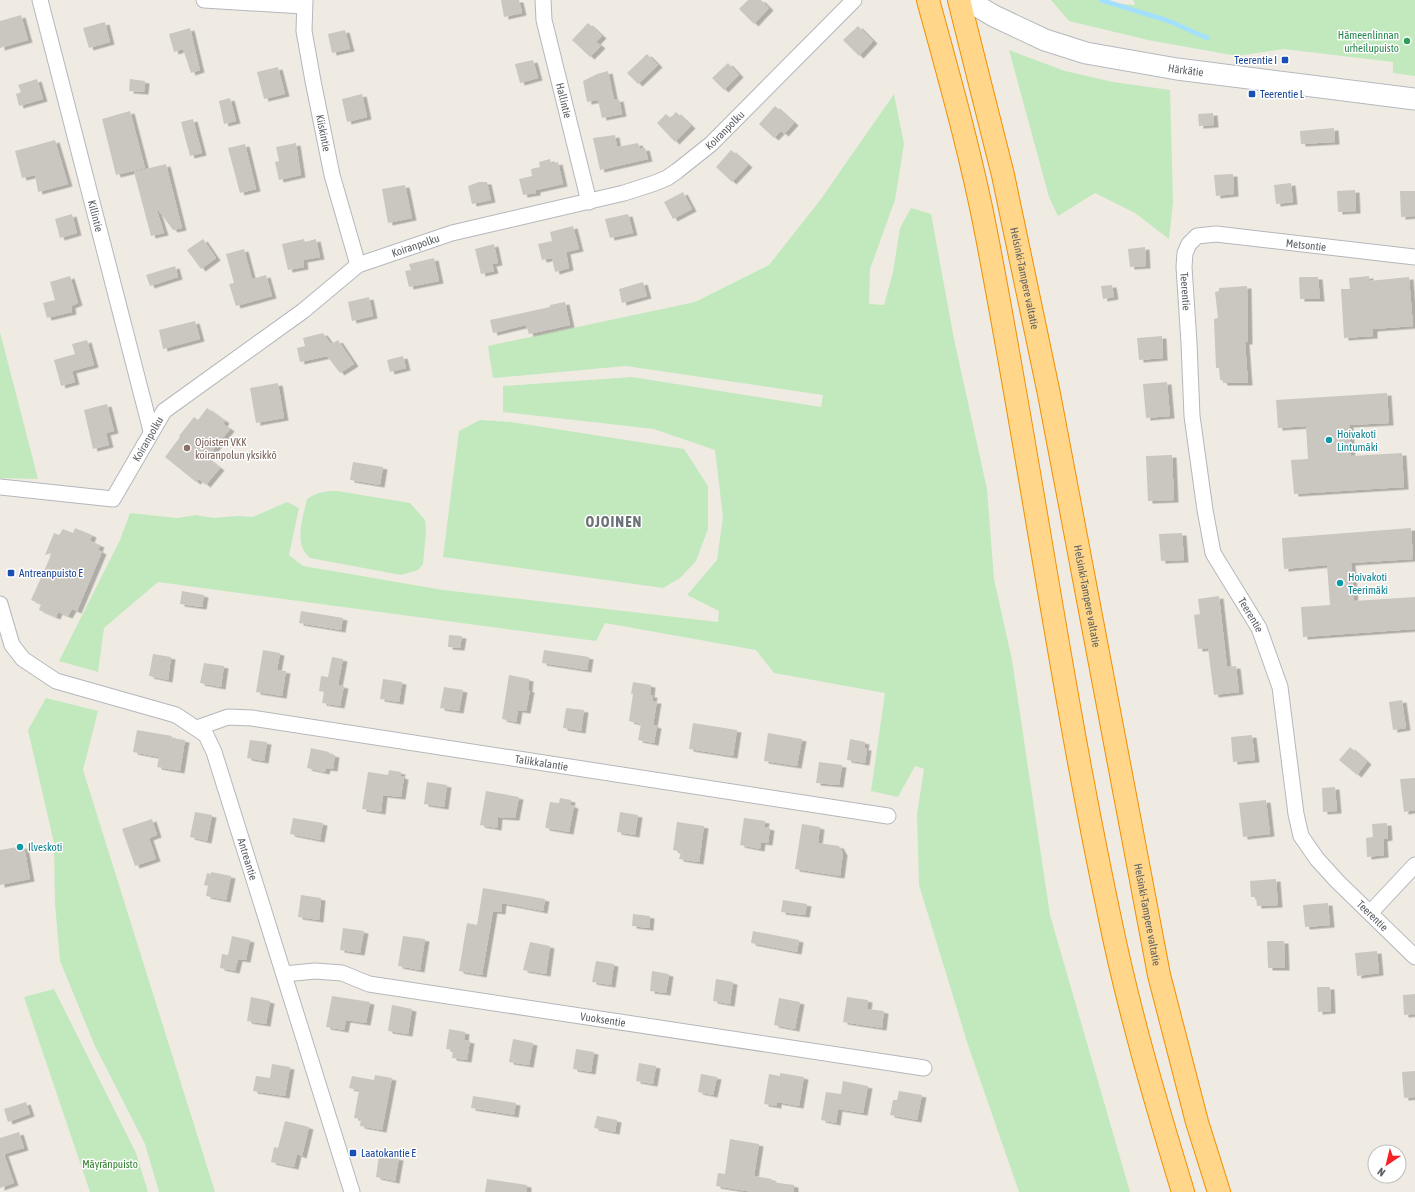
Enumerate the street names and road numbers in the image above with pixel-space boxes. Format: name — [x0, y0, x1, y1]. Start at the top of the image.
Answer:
street label: Härkätie — [1167, 62, 1204, 78]
street label: Hallintie — [554, 82, 574, 119]
street label: Koiranpolku — [703, 108, 747, 152]
street label: Kiiskintie — [314, 114, 333, 153]
street label: Killintie — [86, 199, 105, 233]
street label: Helsinki-Tampere valtatie — [1008, 226, 1041, 330]
street label: Koiranpolku — [390, 232, 441, 259]
street label: Metsontie — [1285, 237, 1327, 253]
street label: Teerentie — [1178, 272, 1193, 311]
street label: Koiranpolku — [130, 414, 165, 464]
street label: Helsinki-Tampere valtatie — [1072, 544, 1103, 648]
street label: Teerentie — [1236, 595, 1266, 634]
street label: Talikkalantie — [514, 753, 569, 773]
street label: Antreantie — [235, 837, 260, 882]
street label: Helsinki-Tampere valtatie — [1132, 862, 1163, 967]
street label: Teerentie — [1355, 898, 1390, 933]
street label: Vuoksentie — [580, 1010, 626, 1029]

